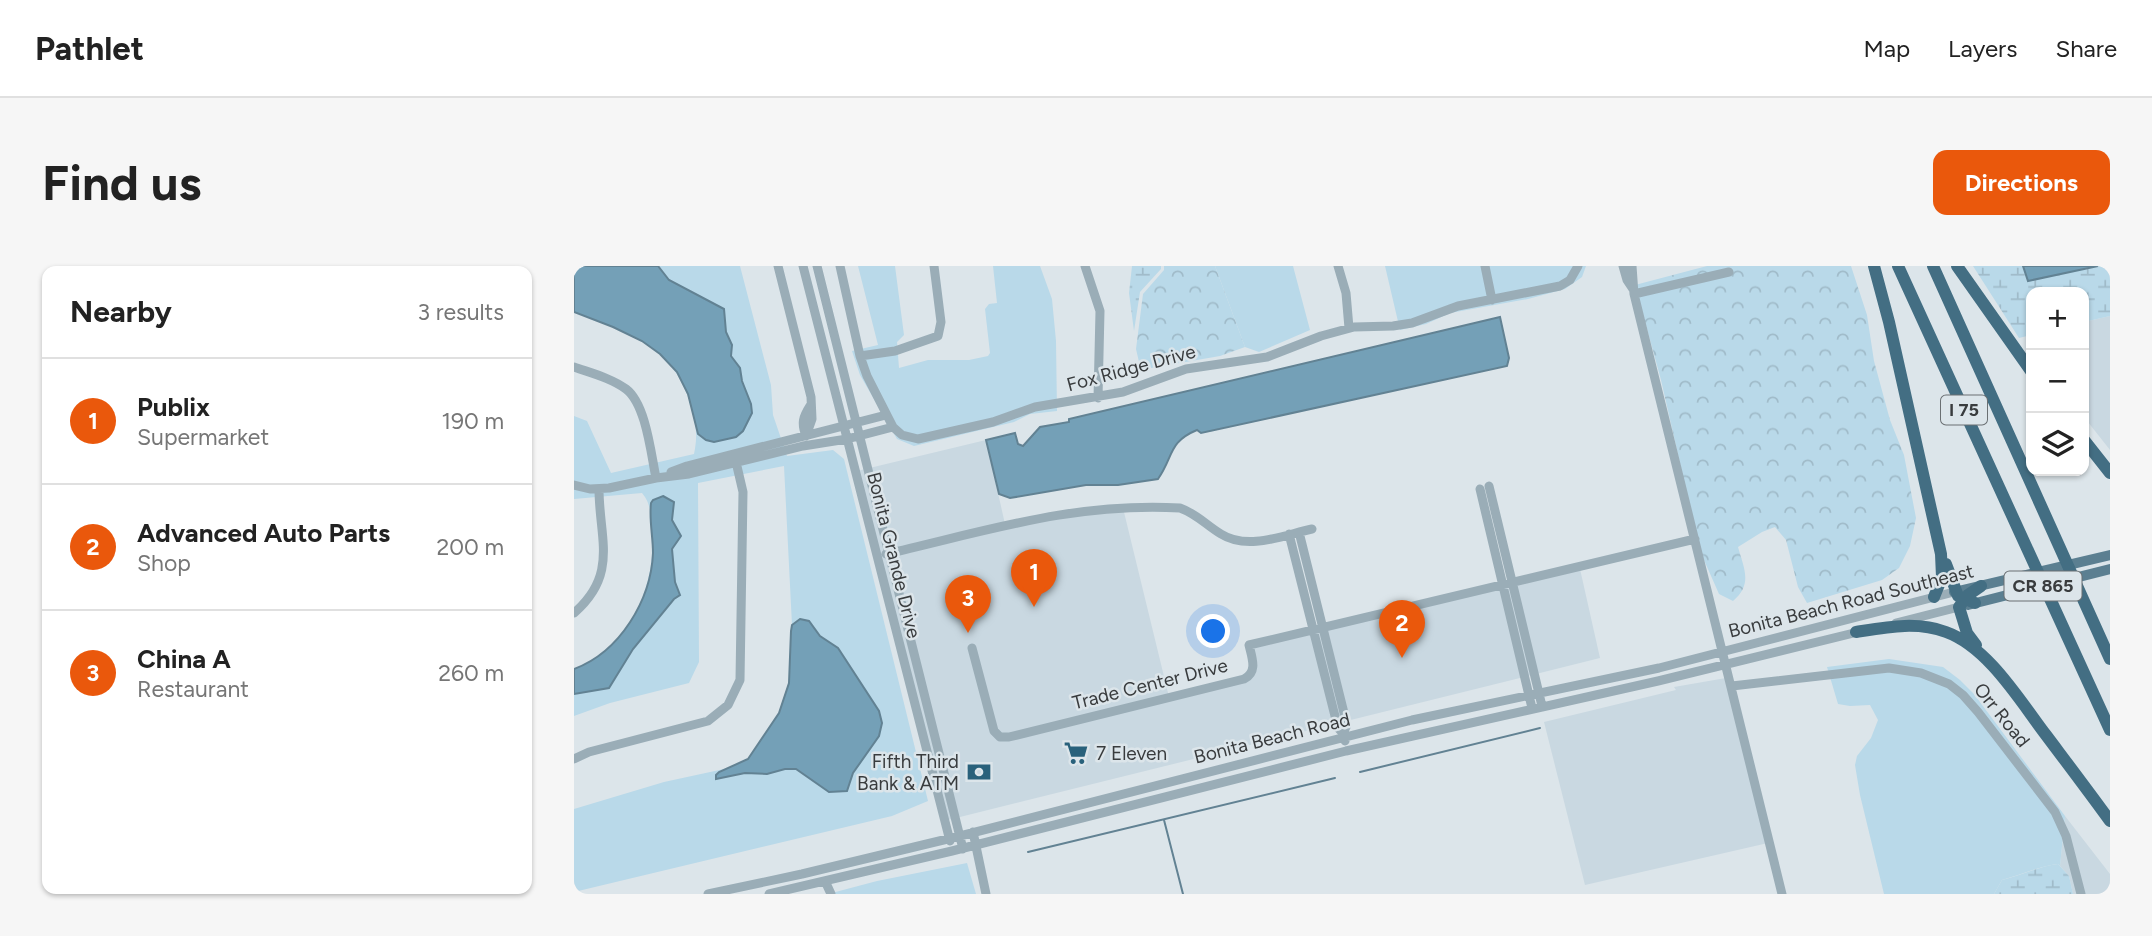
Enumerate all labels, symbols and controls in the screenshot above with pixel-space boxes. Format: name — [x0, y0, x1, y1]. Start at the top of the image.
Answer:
text: Pathlet — [35, 29, 144, 68]
text: Map — [1863, 34, 1910, 63]
text: Layers — [1948, 34, 2017, 63]
text: Share — [2055, 34, 2117, 63]
button: Directions — [1933, 150, 2110, 215]
text: Find us — [42, 153, 201, 212]
map controls — [2026, 287, 2089, 476]
button: + — [2026, 287, 2089, 350]
text: Nearby — [70, 293, 172, 330]
text: 3 results — [417, 298, 504, 326]
street label: Fox Ridge Drive — [1064, 340, 1198, 396]
button: − — [2026, 350, 2089, 413]
text: Publix — [137, 391, 210, 423]
road number: I 75 — [1941, 396, 1987, 425]
text: 1 — [88, 407, 98, 435]
text: 190 m — [441, 407, 504, 435]
button: layers — [2026, 413, 2089, 476]
text: Supermarket — [137, 423, 269, 451]
street label: Bonita Grande Drive — [862, 470, 926, 640]
text: Advanced Auto Parts — [137, 517, 390, 549]
text: 2 — [86, 533, 100, 561]
text: 200 m — [436, 533, 504, 561]
text: Shop — [137, 549, 191, 577]
pin: 1 — [1011, 549, 1057, 607]
street label: Bonita Beach Road Southeast — [1726, 559, 1976, 643]
road number: CR 865 — [2004, 572, 2082, 600]
pin: 3 — [945, 575, 991, 633]
pin: 2 — [1379, 600, 1425, 658]
your location — [1196, 614, 1230, 648]
text: China A — [137, 643, 231, 675]
street label: Trade Center Drive — [1070, 654, 1230, 714]
text: 3 — [87, 659, 99, 687]
text: 260 m — [438, 659, 504, 687]
text: Restaurant — [137, 675, 249, 703]
street label: Orr Road — [1969, 678, 2035, 752]
street label: Bonita Beach Road — [1192, 707, 1352, 769]
supermarket icon: 7 Eleven — [1062, 739, 1090, 767]
place label: 7 Eleven — [1096, 742, 1167, 765]
place label: Fifth Third Bank & ATM — [857, 750, 959, 795]
bank icon: Fifth Third Bank & ATM — [965, 758, 993, 786]

